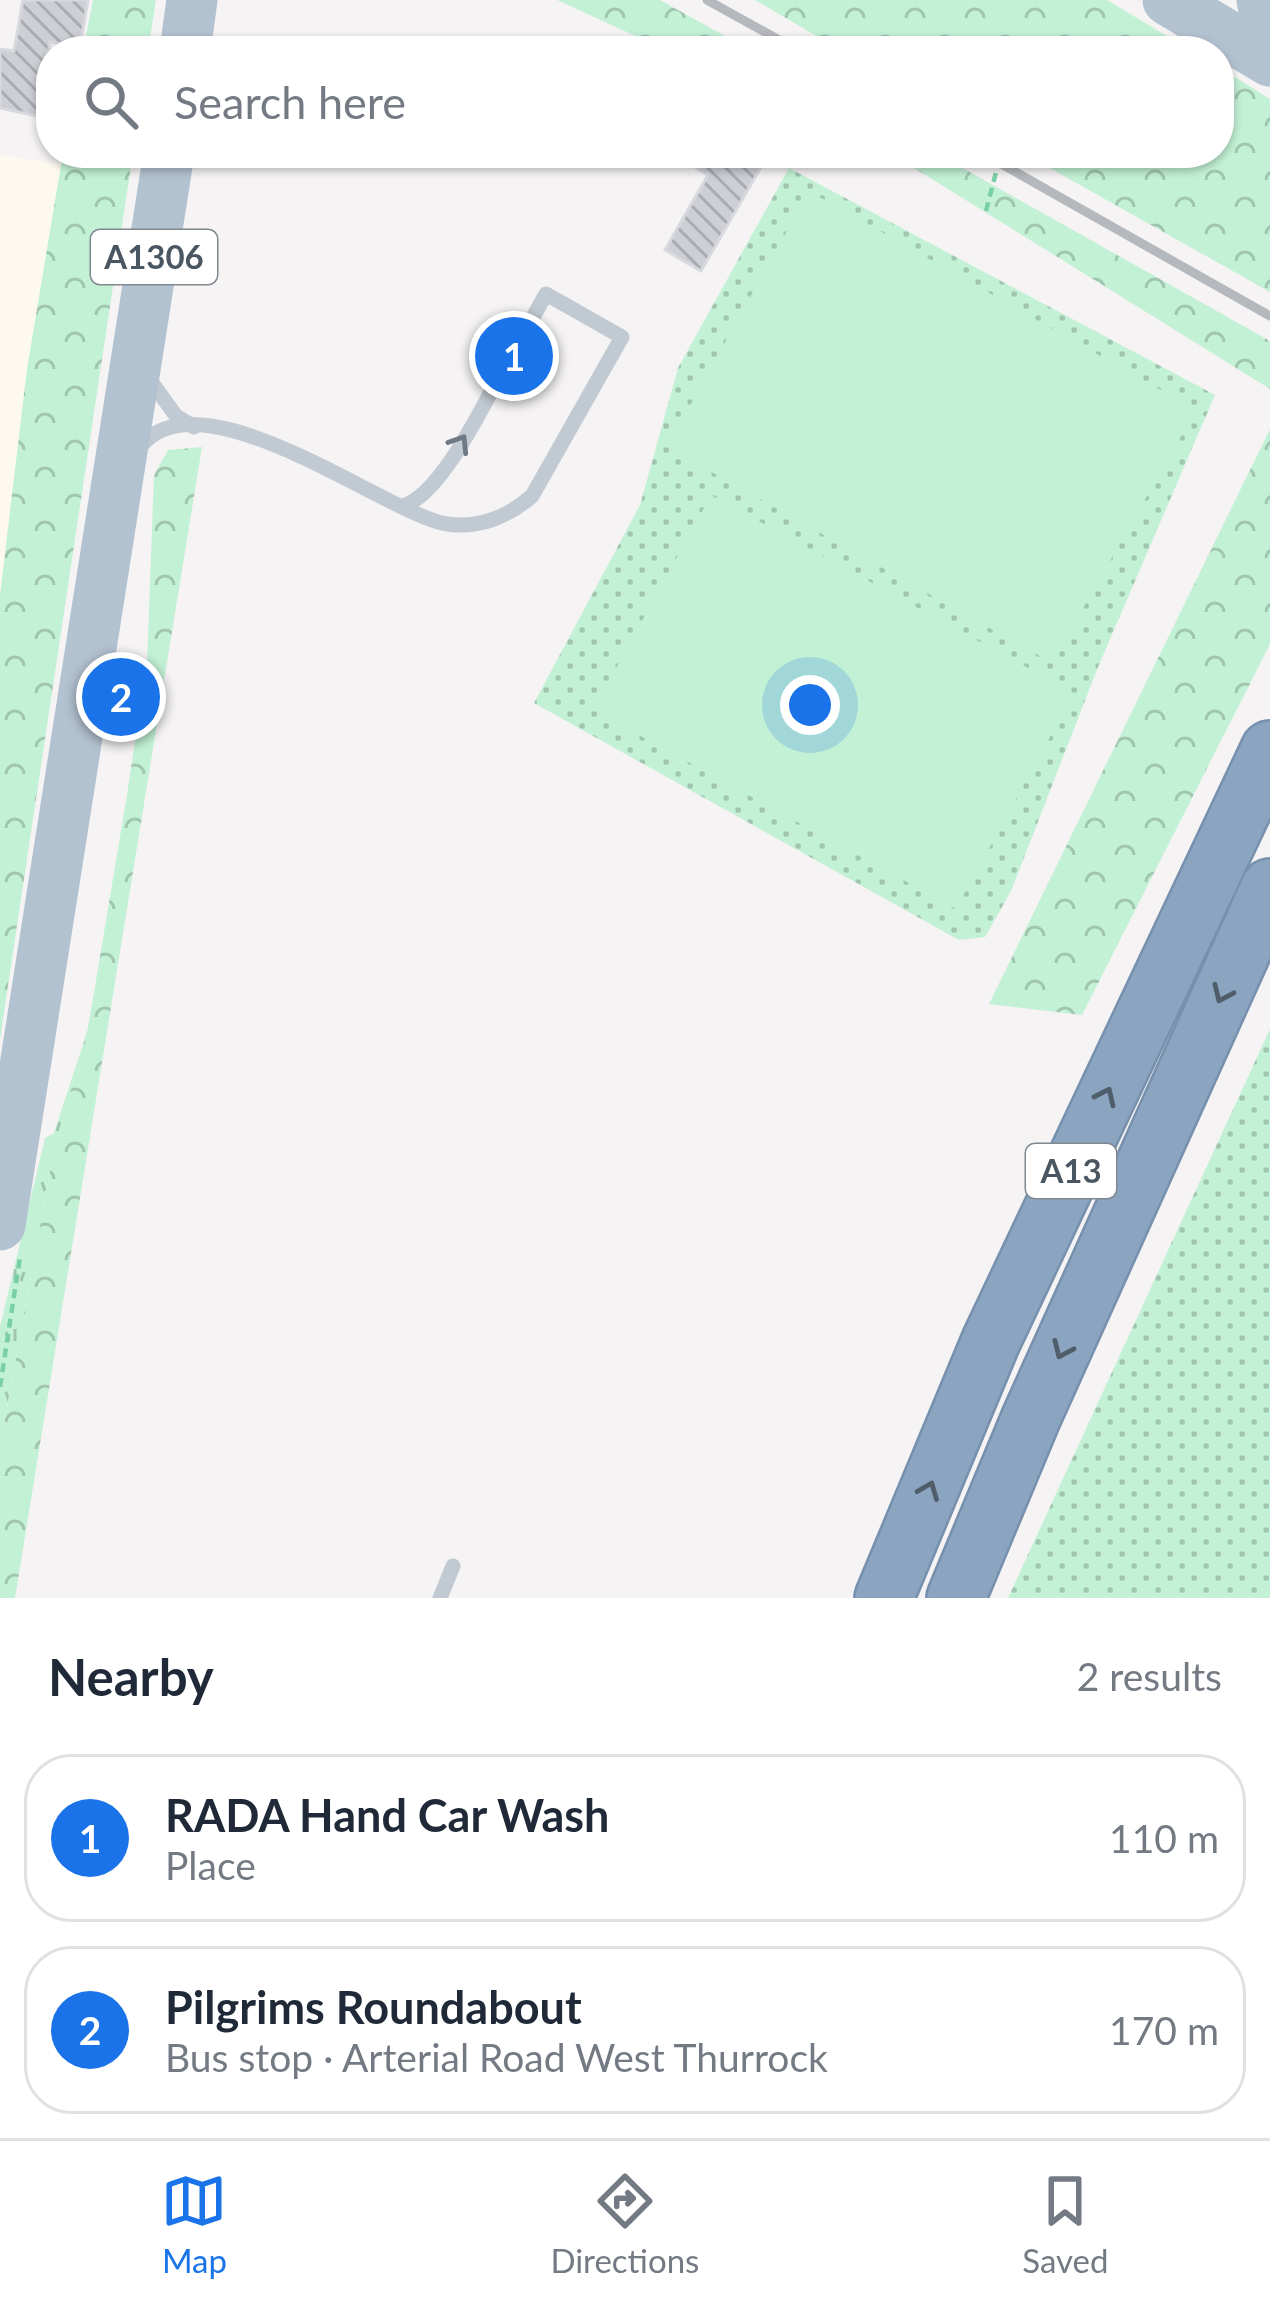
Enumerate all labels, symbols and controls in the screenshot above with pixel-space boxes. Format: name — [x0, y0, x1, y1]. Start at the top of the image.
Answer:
search box — [36, 36, 1234, 168]
icon: search — [78, 69, 144, 135]
text: Search here — [174, 75, 406, 129]
road number: A1306 — [91, 230, 217, 284]
pin: 1 — [475, 311, 553, 401]
one-way arrow — [446, 434, 468, 456]
pin: 2 — [82, 652, 160, 742]
your location — [780, 675, 840, 735]
one-way arrow — [1213, 982, 1236, 1004]
one-way arrow — [1092, 1087, 1115, 1108]
road number: A13 — [1026, 1144, 1116, 1198]
one-way arrow — [1052, 1338, 1076, 1359]
one-way arrow — [915, 1480, 939, 1501]
text: Nearby — [48, 1646, 214, 1707]
text: 2 results — [1077, 1653, 1222, 1699]
text: RADA Hand Car Wash — [165, 1788, 609, 1842]
text: 1 — [79, 1815, 101, 1861]
text: 110 m — [1109, 1815, 1219, 1861]
text: Place — [165, 1842, 256, 1888]
text: Pilgrims Roundabout — [165, 1980, 582, 2034]
text: 2 — [79, 2007, 101, 2053]
text: 170 m — [1109, 2007, 1219, 2053]
text: Bus stop · Arterial Road West Thurrock — [165, 2034, 828, 2080]
tab: Map — [161, 2168, 227, 2280]
tab: Directions — [550, 2168, 699, 2280]
tab: Saved — [1022, 2168, 1109, 2280]

